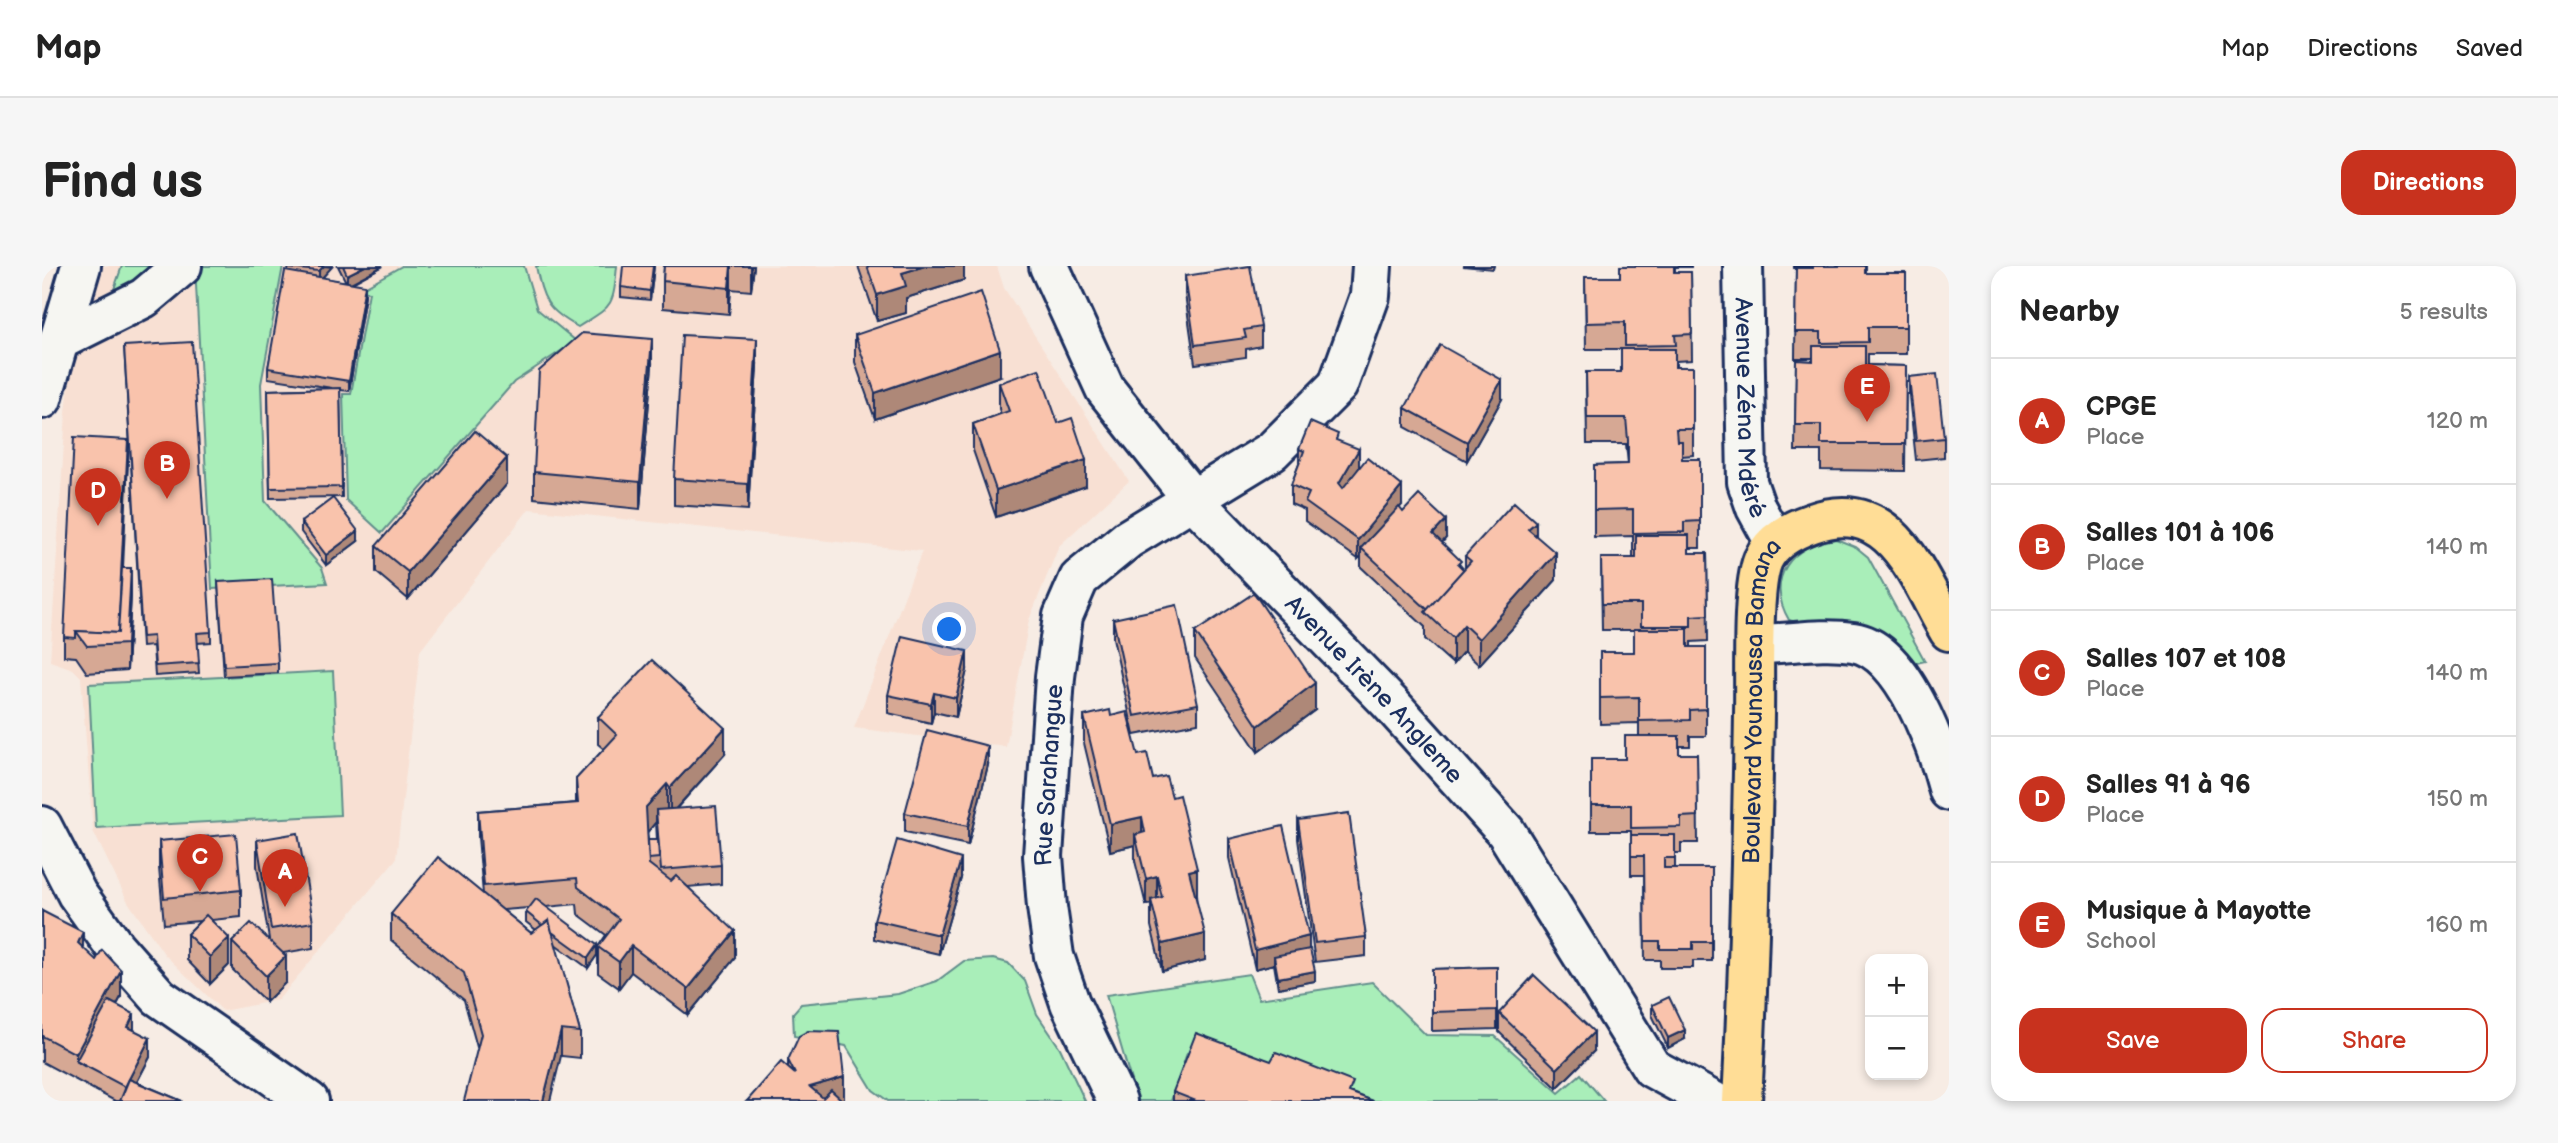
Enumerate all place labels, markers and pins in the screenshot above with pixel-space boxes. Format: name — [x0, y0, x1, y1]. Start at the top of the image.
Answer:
pin: E — [1844, 364, 1890, 422]
pin: B — [144, 441, 190, 499]
pin: D — [75, 468, 121, 526]
pin: C — [177, 834, 223, 892]
pin: A — [262, 849, 308, 907]

